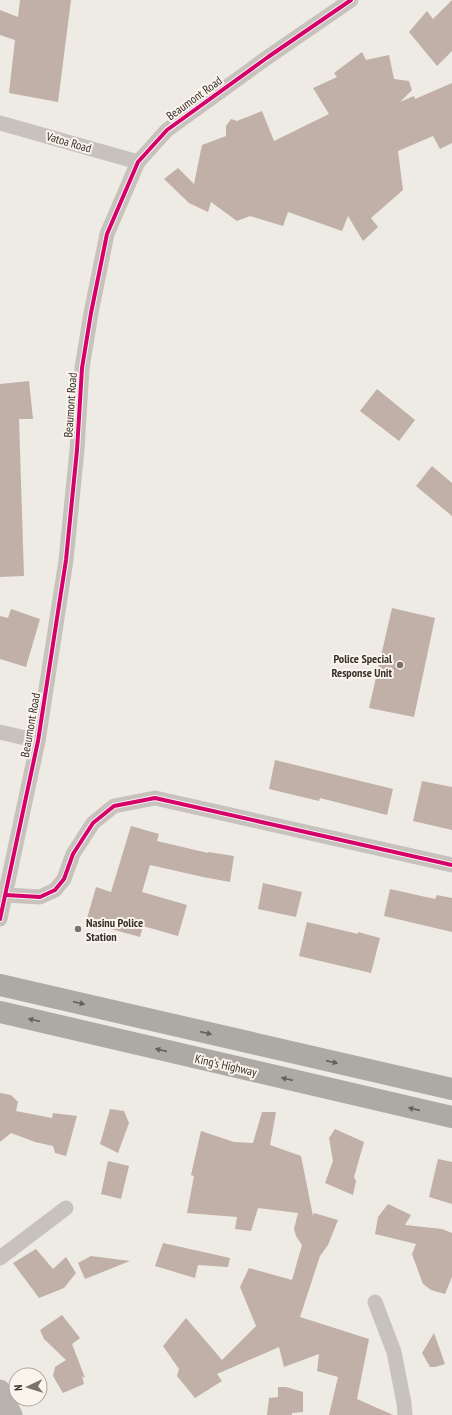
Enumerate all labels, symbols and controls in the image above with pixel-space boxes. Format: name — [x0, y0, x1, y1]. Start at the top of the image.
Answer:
street label: Beaumont Road — [163, 73, 225, 123]
street label: Vatoa Road — [44, 128, 93, 156]
street label: Beaumont Road — [60, 372, 80, 438]
place label: Police Special Response Unit — [331, 651, 393, 680]
marker: Police Special Response Unit — [395, 660, 405, 670]
street label: Beaumont Road — [17, 692, 43, 758]
place label: Nasinu Police Station — [86, 915, 143, 944]
marker: Nasinu Police Station — [73, 924, 83, 934]
one-way arrow — [73, 1001, 85, 1007]
one-way arrow — [28, 1017, 40, 1023]
one-way arrow — [199, 1030, 212, 1036]
one-way arrow — [155, 1046, 167, 1052]
street label: King's Highway — [194, 1051, 259, 1080]
one-way arrow — [326, 1059, 338, 1065]
one-way arrow — [281, 1076, 293, 1082]
one-way arrow — [408, 1105, 420, 1111]
north arrow — [8, 1367, 48, 1407]
text: N — [11, 1384, 25, 1391]

